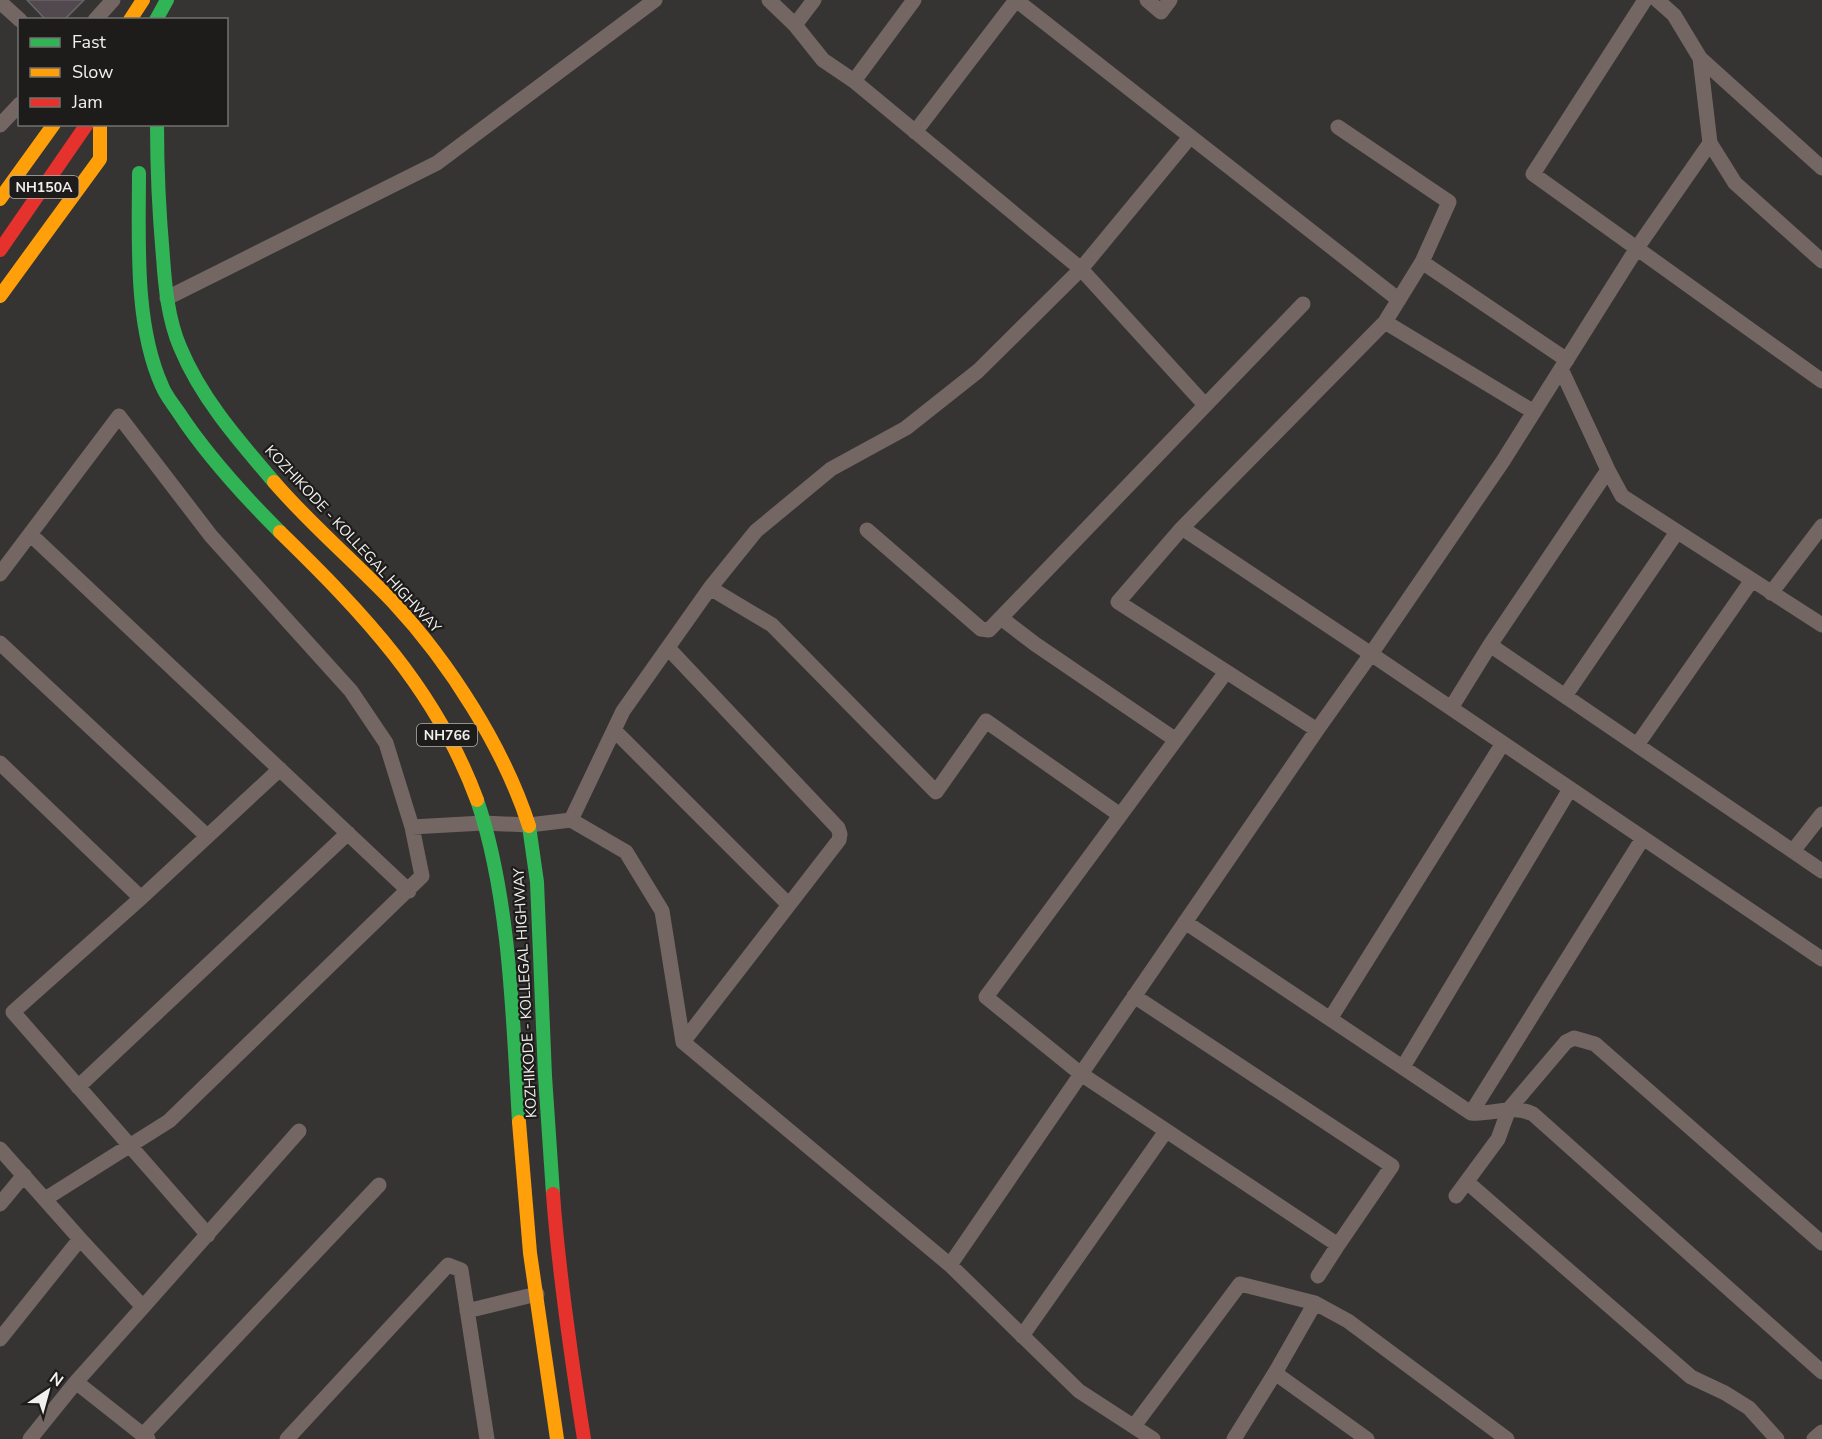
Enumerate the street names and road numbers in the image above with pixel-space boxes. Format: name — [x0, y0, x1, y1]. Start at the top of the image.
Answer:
road number: NH150A — [9, 176, 78, 198]
street label: KOZHIKODE - KOLLEGAL HIGHWAY — [260, 441, 446, 638]
road number: NH766 — [417, 724, 477, 746]
street label: KOZHIKODE - KOLLEGAL HIGHWAY — [508, 867, 542, 1118]

